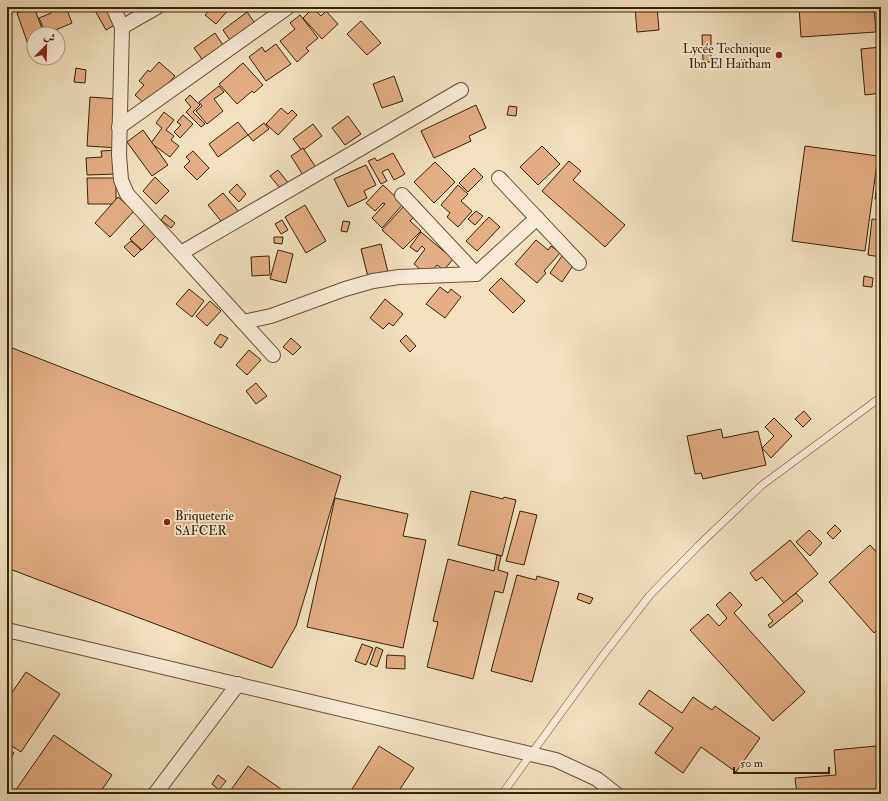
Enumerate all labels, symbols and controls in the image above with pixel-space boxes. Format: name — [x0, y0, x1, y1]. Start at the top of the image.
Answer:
north arrow — [26, 26, 66, 66]
text: ش — [42, 29, 57, 45]
place label: Lycée Technique Ibn El Haïtham — [683, 41, 772, 72]
marker: Lycée Technique Ibn El Haïtham — [774, 50, 784, 60]
place label: Briqueterie SAFCER — [175, 508, 235, 539]
marker: Briqueterie SAFCER — [162, 517, 172, 527]
scale bar — [734, 749, 829, 775]
text: 50 m — [740, 756, 764, 771]

